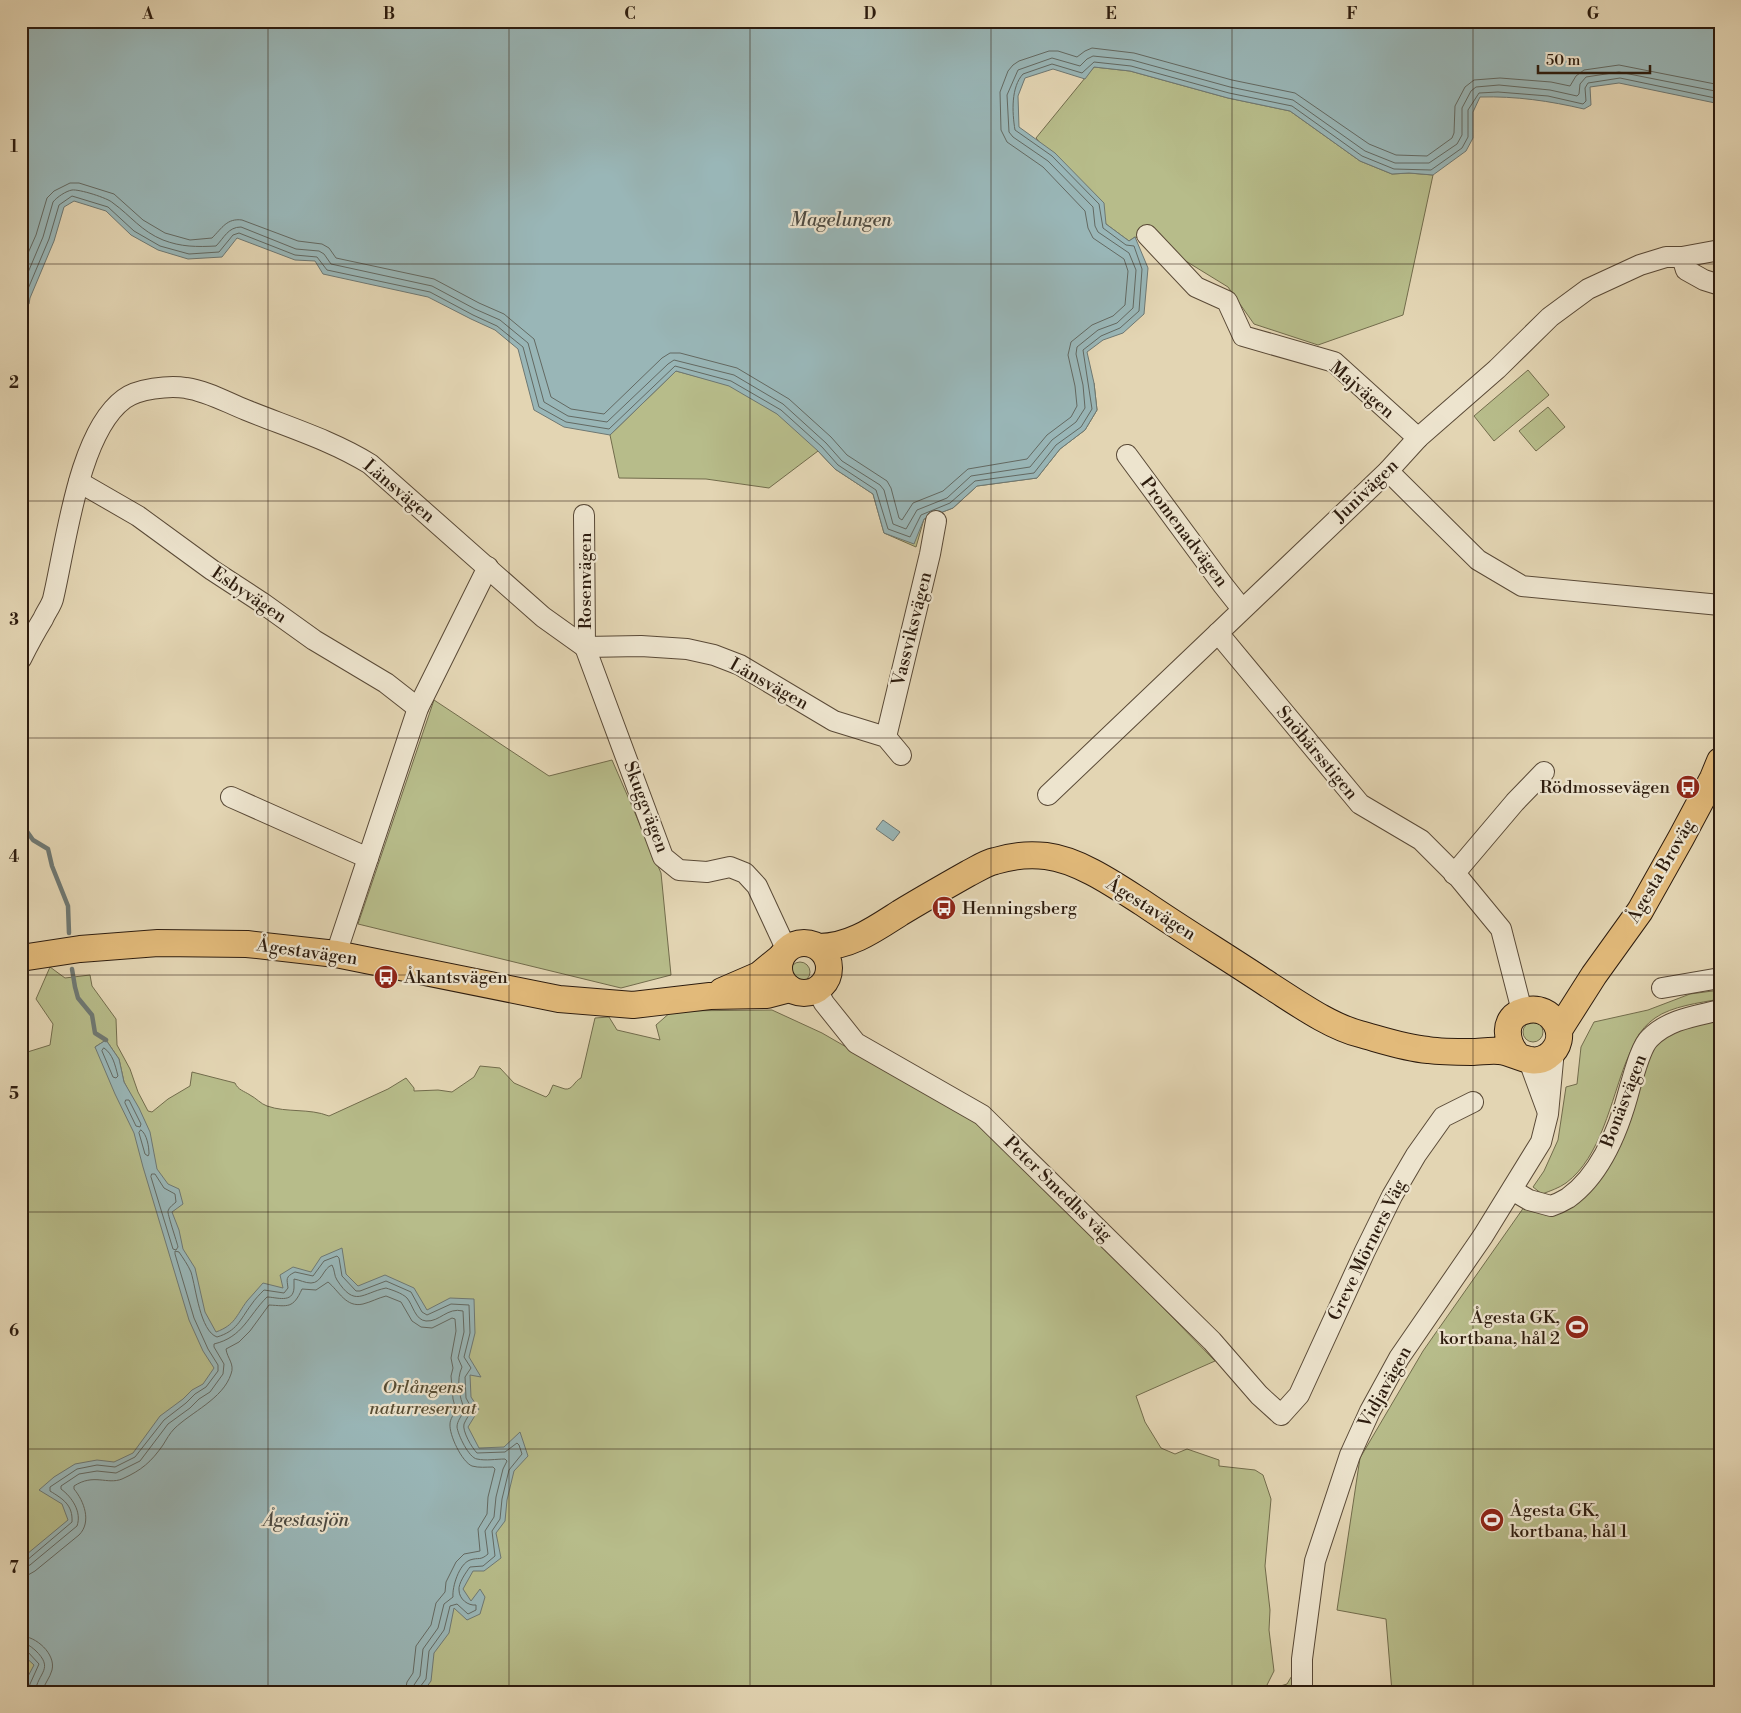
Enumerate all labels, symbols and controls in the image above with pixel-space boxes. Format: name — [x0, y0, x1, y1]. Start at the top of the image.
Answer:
text: A — [141, 4, 154, 24]
text: B — [383, 4, 395, 24]
text: C — [624, 4, 636, 24]
text: D — [864, 4, 877, 24]
text: E — [1105, 4, 1117, 24]
text: F — [1346, 4, 1358, 24]
text: G — [1587, 4, 1600, 24]
scale bar — [1538, 42, 1651, 74]
text: 50 m — [1546, 51, 1580, 70]
text: 1 — [10, 137, 18, 157]
water label: Magelungen — [790, 208, 892, 232]
street label: Majvägen — [1325, 356, 1399, 424]
text: 2 — [9, 373, 19, 393]
street label: Länsvägen — [358, 454, 440, 528]
street label: Junivägen — [1328, 454, 1404, 528]
street label: Promenadvägen — [1135, 472, 1233, 592]
street label: Rosenvägen — [574, 532, 597, 629]
street label: Esbyvägen — [207, 561, 291, 629]
street label: Vassviksvägen — [886, 569, 937, 689]
text: 3 — [9, 610, 19, 630]
street label: Länsvägen — [725, 653, 813, 715]
street label: Snöbärsstigen — [1271, 701, 1363, 805]
street label: Skuggvägen — [618, 758, 674, 856]
bus stop icon: Rödmossevägen — [1675, 774, 1701, 800]
place label: Rödmossevägen — [1540, 776, 1670, 799]
street label: Ågesta Broväg — [1622, 815, 1700, 928]
text: 4 — [9, 847, 20, 867]
street label: Ågestavägen — [1101, 872, 1200, 946]
bus stop icon: Henningsberg — [931, 895, 957, 921]
place label: Henningsberg — [962, 897, 1078, 920]
street label: Ågestavägen — [254, 933, 359, 970]
bus stop icon: Åkantsvägen — [373, 964, 399, 990]
place label: Åkantsvägen — [403, 966, 508, 989]
street label: Bonäsvägen — [1595, 1051, 1652, 1152]
text: 5 — [9, 1084, 19, 1104]
street label: Peter Smedhs väg — [999, 1131, 1118, 1247]
street label: Greve Mörners Väg — [1323, 1175, 1411, 1324]
place label: Ågesta GK, kortbana, hål 2 — [1440, 1306, 1560, 1350]
sports icon: Ågesta GK, kortbana, hål 2 — [1564, 1314, 1590, 1340]
text: 6 — [9, 1321, 19, 1341]
street label: Vidjavägen — [1353, 1342, 1417, 1433]
park label: Orlångens naturreservat — [369, 1376, 478, 1420]
place label: Ågesta GK, kortbana, hål 1 — [1509, 1499, 1628, 1543]
water label: Ågestasjön — [261, 1507, 349, 1532]
sports icon: Ågesta GK, kortbana, hål 1 — [1479, 1507, 1505, 1533]
text: 7 — [9, 1558, 19, 1578]

